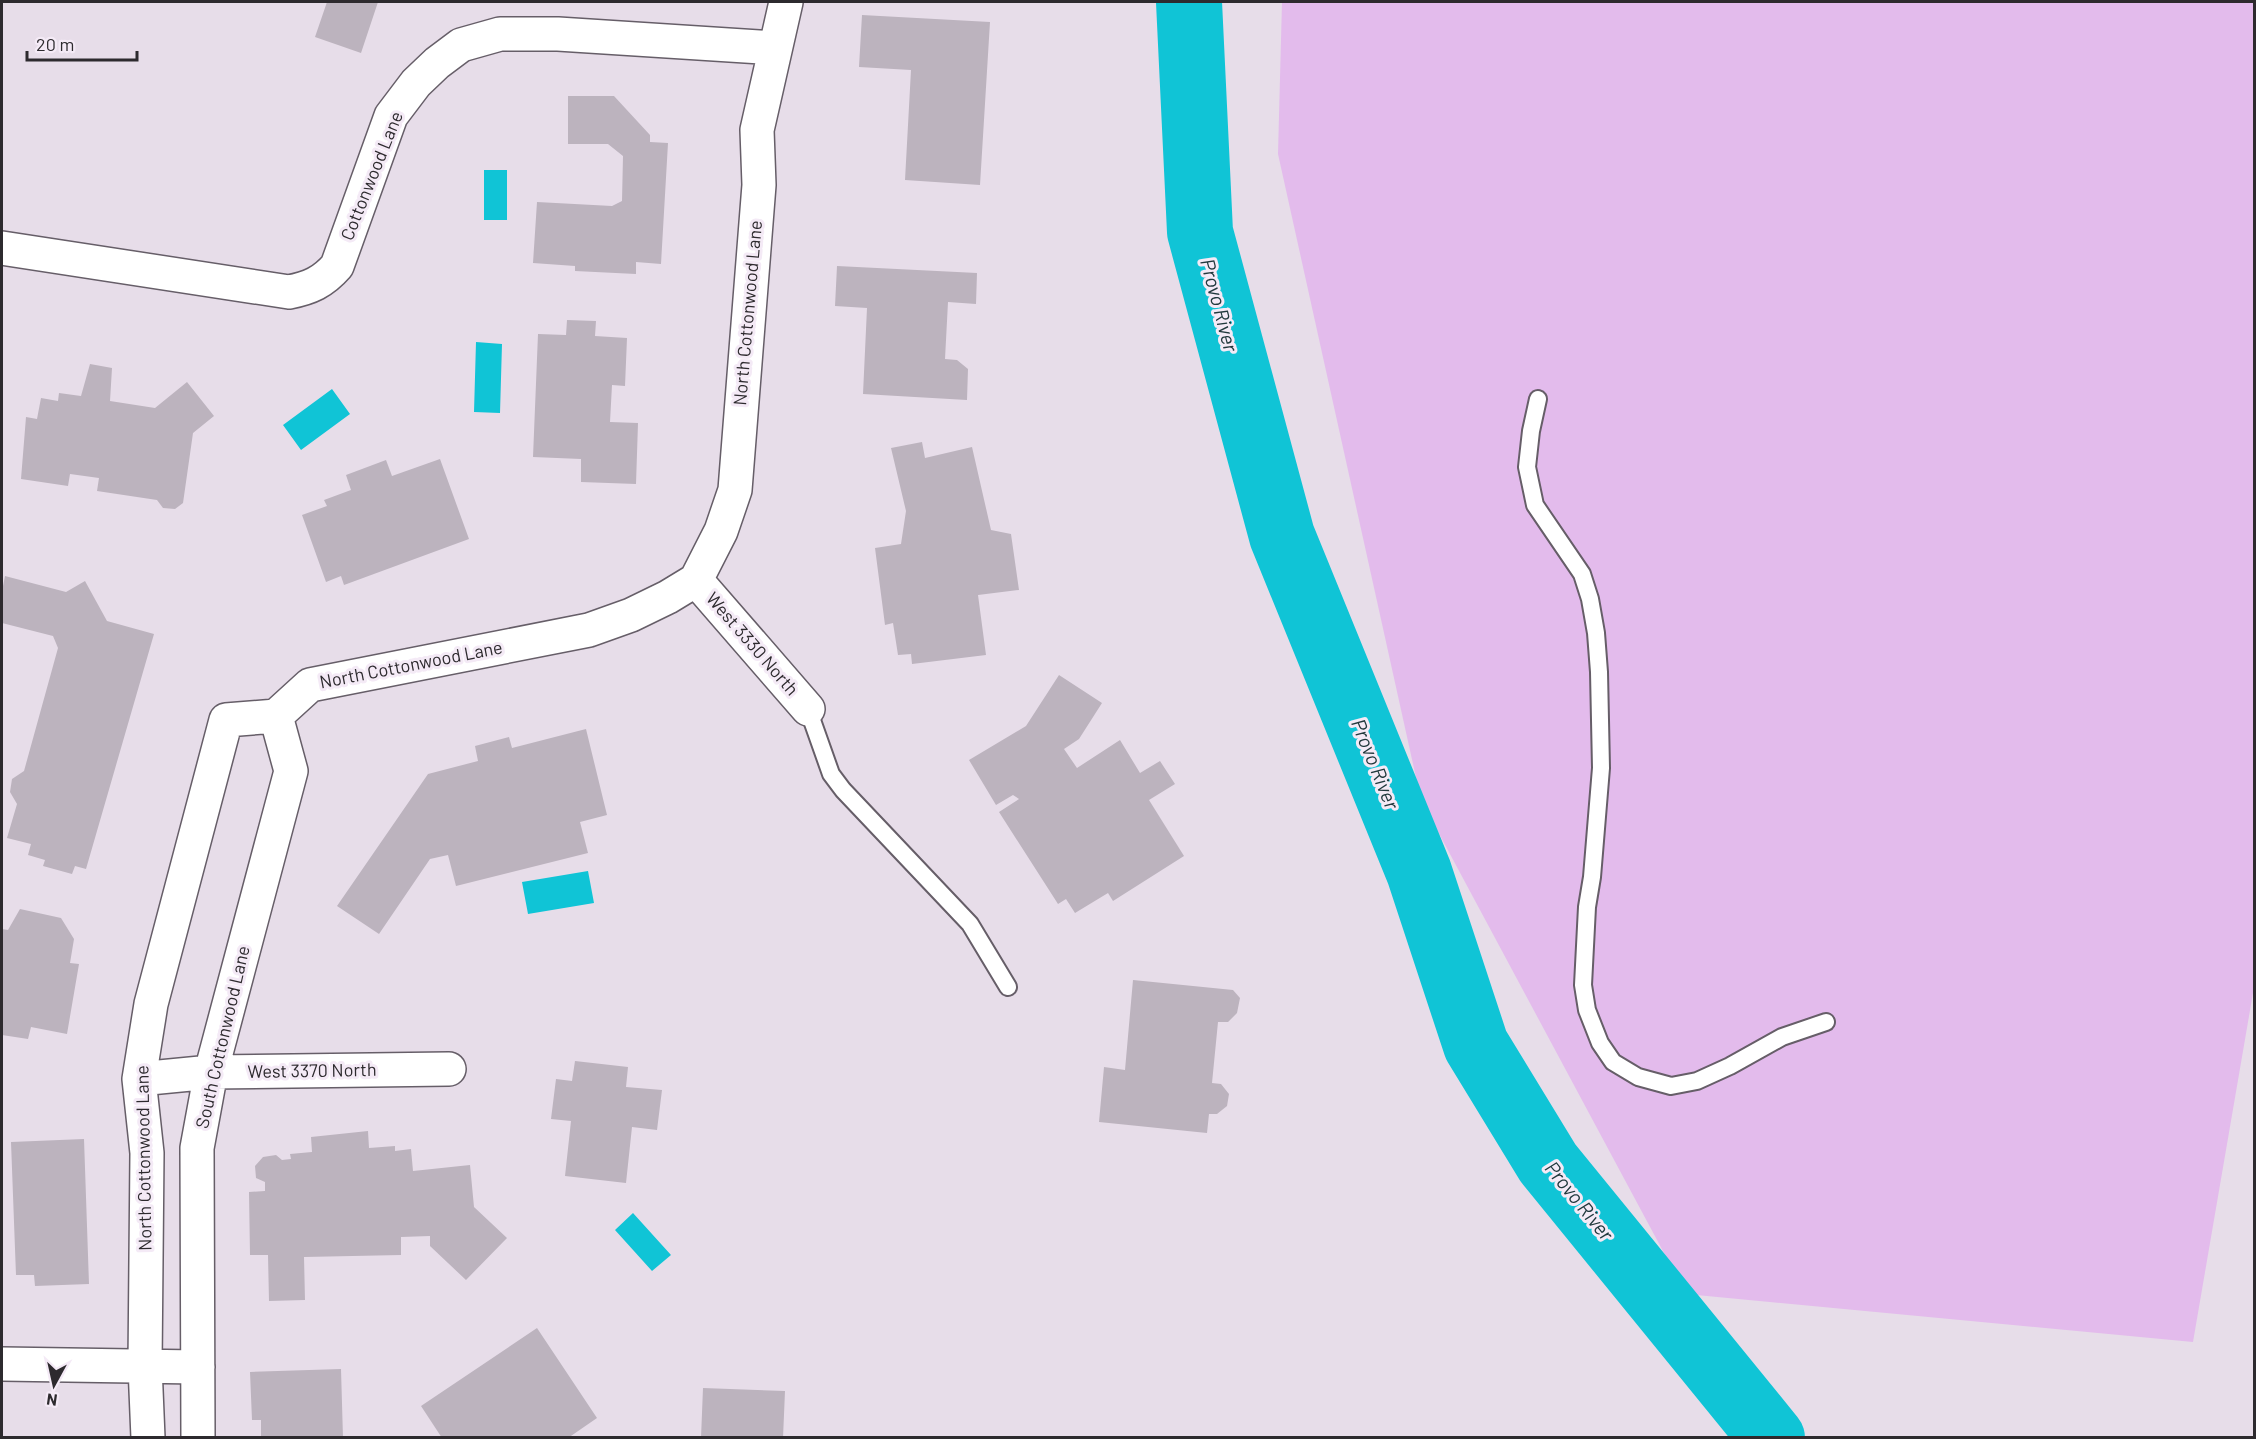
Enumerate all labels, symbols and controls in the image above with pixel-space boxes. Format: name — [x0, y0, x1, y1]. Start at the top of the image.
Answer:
scale bar — [27, 24, 136, 62]
text: 20 m — [36, 33, 74, 55]
street label: Cottonwood Lane — [335, 108, 407, 243]
street label: North Cottonwood Lane — [728, 219, 766, 406]
water label: Provo River — [1196, 256, 1244, 355]
street label: West 3330 North — [702, 587, 804, 700]
street label: North Cottonwood Lane — [318, 635, 504, 693]
water label: Provo River — [1347, 715, 1405, 813]
street label: South Cottonwood Lane — [190, 943, 254, 1130]
street label: West 3370 North — [247, 1058, 377, 1082]
street label: North Cottonwood Lane — [130, 1065, 156, 1251]
water label: Provo River — [1541, 1156, 1620, 1246]
north arrow — [24, 1355, 84, 1415]
text: N — [45, 1390, 58, 1410]

